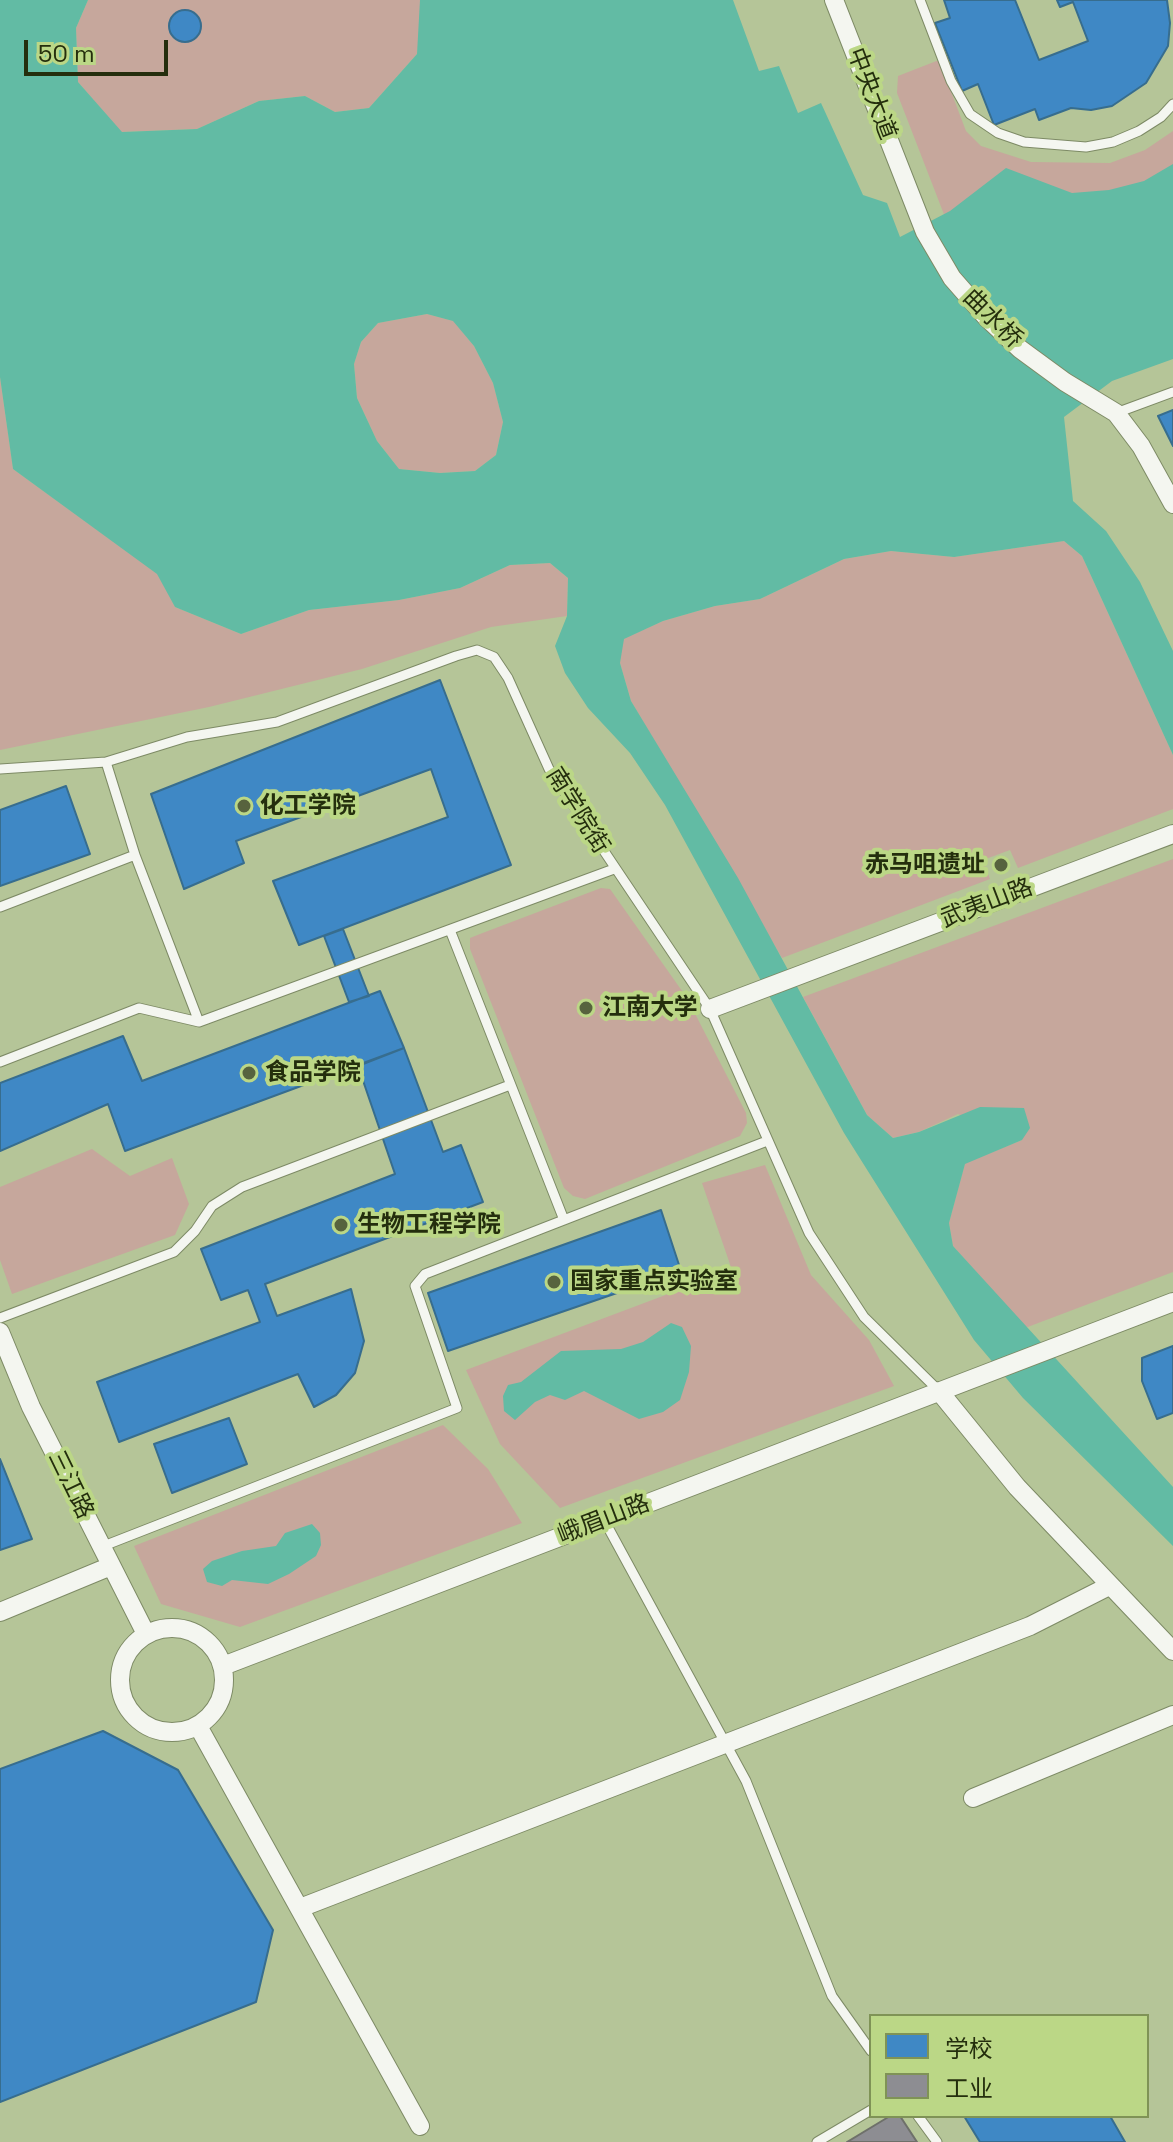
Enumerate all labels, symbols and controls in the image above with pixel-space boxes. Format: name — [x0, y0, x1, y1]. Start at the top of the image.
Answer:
scale bar — [28, 24, 172, 74]
text: 50 m — [38, 38, 95, 69]
street label: 中央大道 — [840, 44, 902, 144]
street label: 曲水桥 — [956, 283, 1028, 355]
street label: 南学院街 — [539, 763, 615, 859]
place label: 化工学院 — [260, 792, 356, 820]
marker: 化工学院 — [235, 797, 253, 815]
place label: 赤马咀遗址 — [865, 851, 985, 879]
marker: 赤马咀遗址 — [992, 856, 1010, 874]
street label: 武夷山路 — [937, 873, 1037, 935]
place label: 江南大学 — [602, 994, 698, 1022]
marker: 江南大学 — [577, 999, 595, 1017]
place label: 食品学院 — [265, 1059, 361, 1087]
marker: 食品学院 — [240, 1064, 258, 1082]
place label: 生物工程学院 — [357, 1211, 501, 1239]
marker: 生物工程学院 — [332, 1216, 350, 1234]
place label: 国家重点实验室 — [570, 1268, 738, 1296]
marker: 国家重点实验室 — [545, 1273, 563, 1291]
street label: 三江路 — [41, 1446, 99, 1524]
street label: 峨眉山路 — [554, 1489, 654, 1551]
legend — [869, 2014, 1149, 2118]
text: 学校 — [945, 2033, 993, 2064]
text: 工业 — [945, 2073, 993, 2104]

